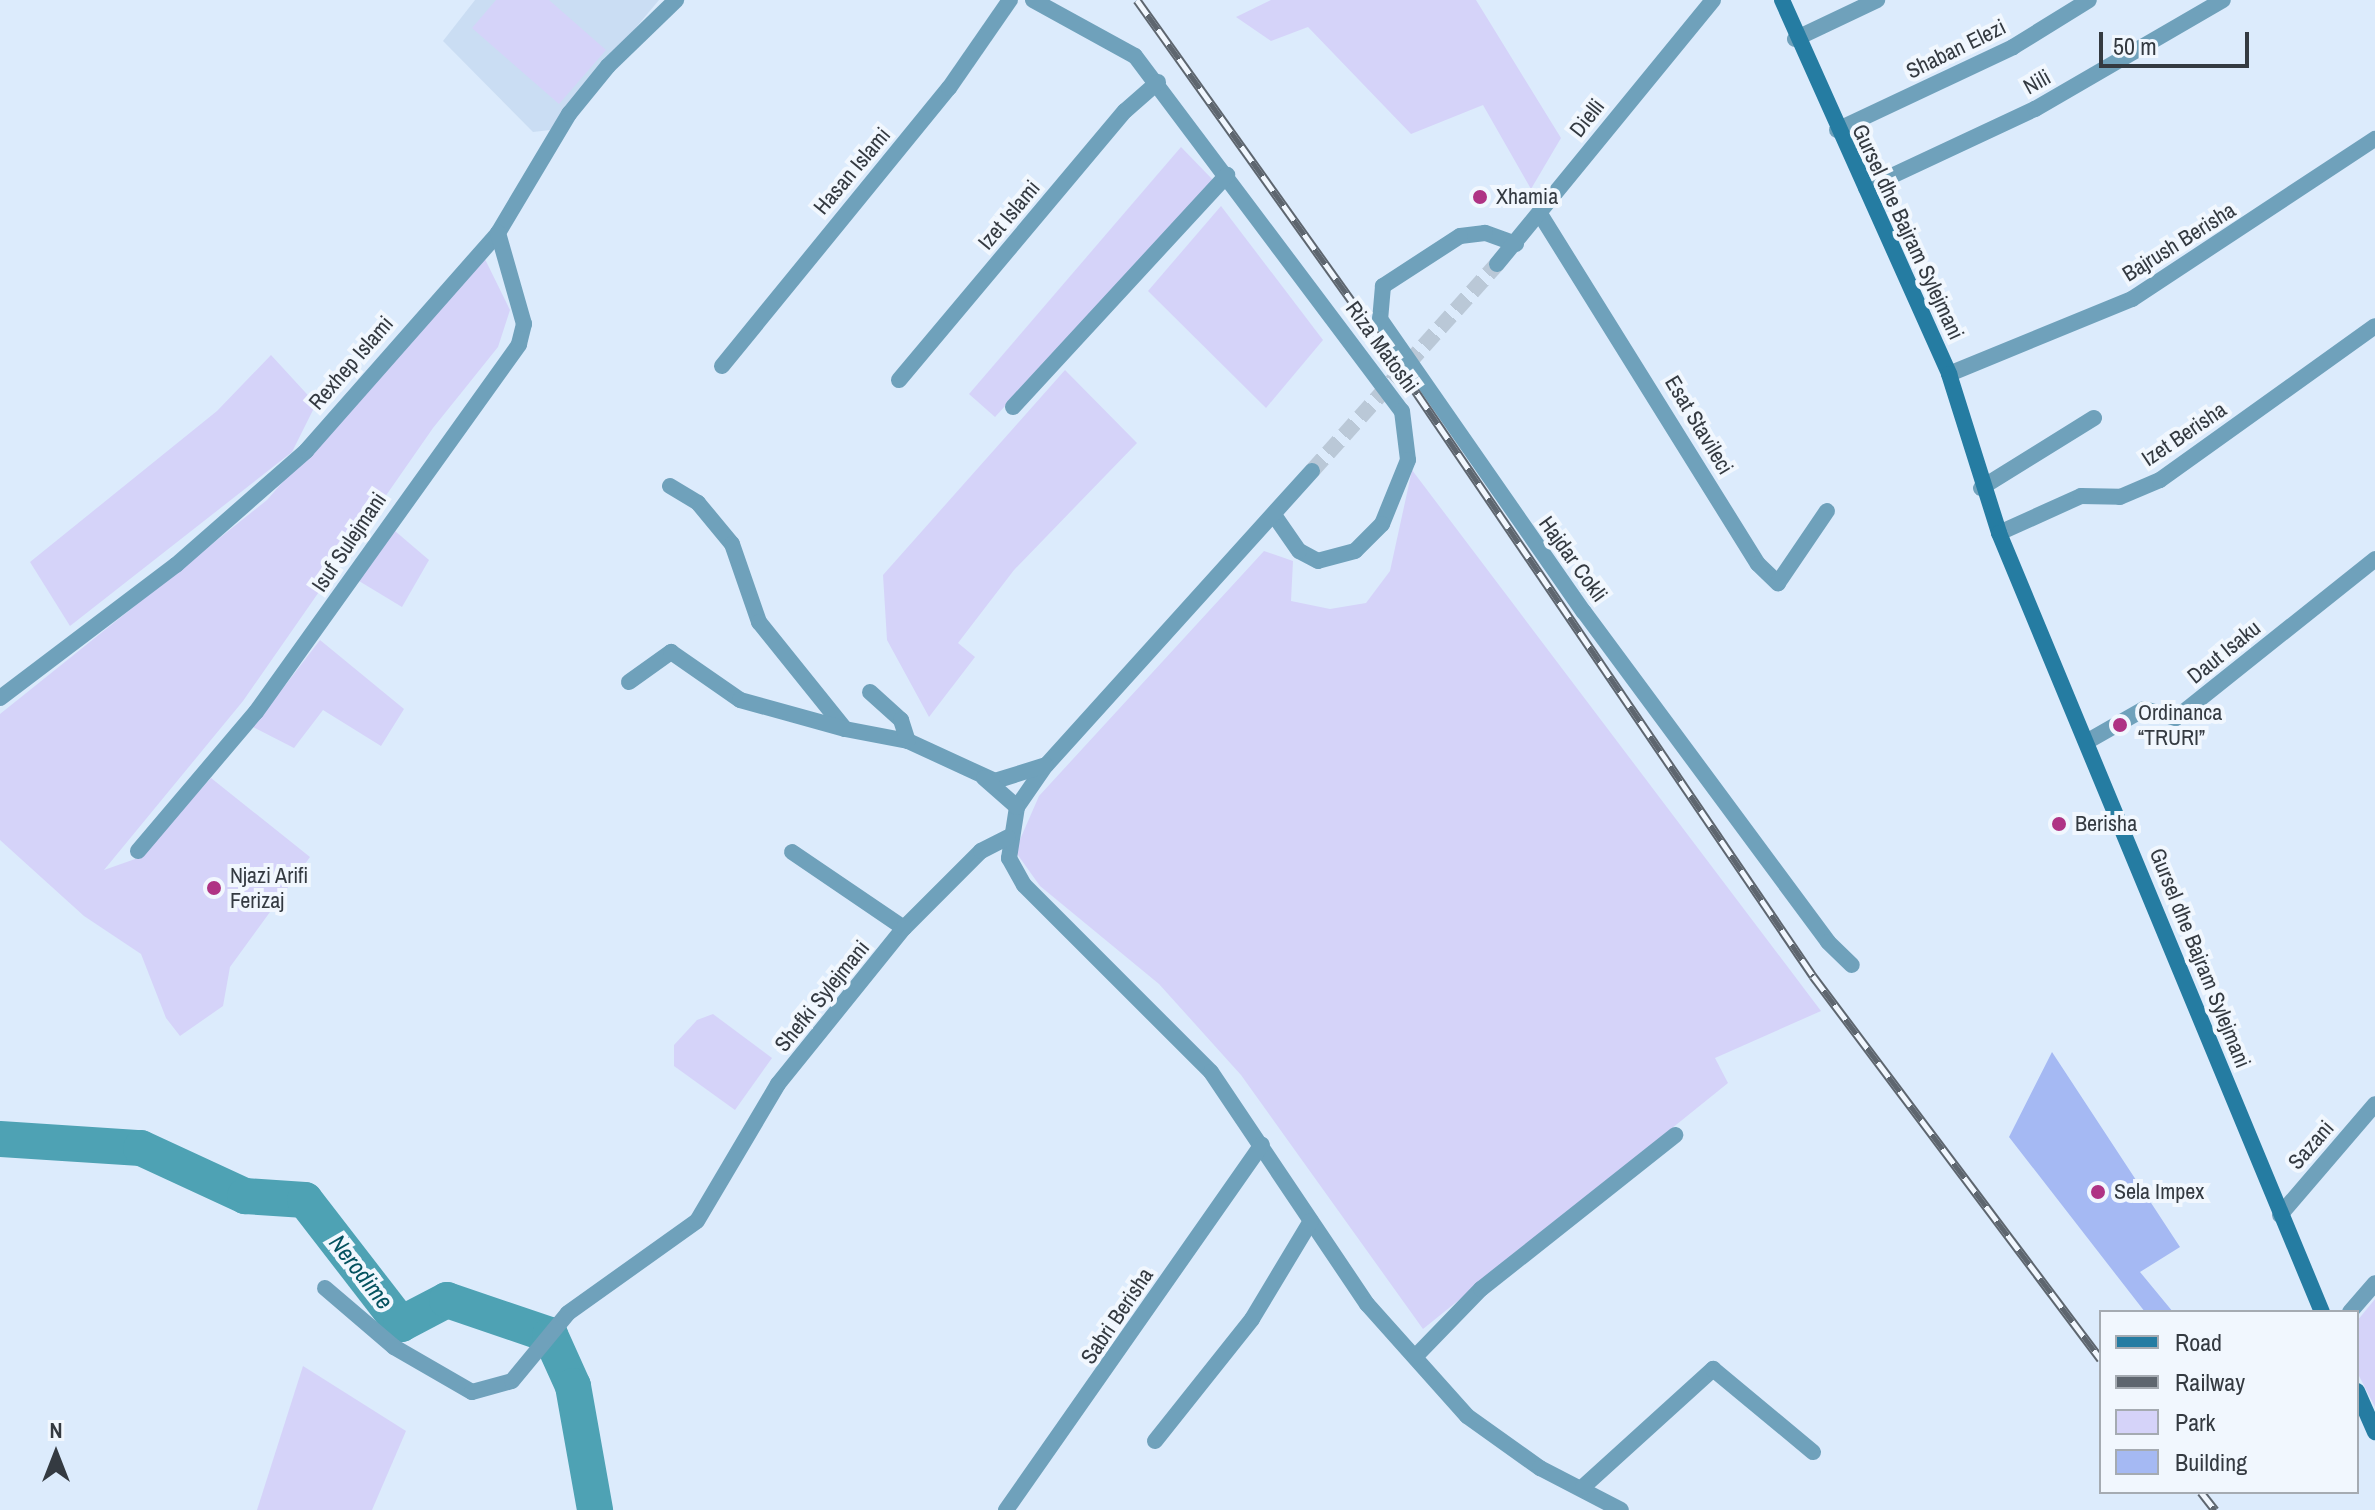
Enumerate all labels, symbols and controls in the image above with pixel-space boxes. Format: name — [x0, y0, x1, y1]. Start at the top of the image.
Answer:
street label: Shaban Elezi — [1902, 14, 2010, 84]
scale bar — [2103, 16, 2253, 66]
text: 50 m — [2113, 30, 2157, 62]
street label: Nili — [2019, 64, 2055, 100]
street label: Dielli — [1564, 94, 1610, 142]
street label: Gursel dhe Bajram Sylejmani — [1846, 120, 1970, 344]
street label: Hasan Islami — [808, 122, 896, 220]
street label: Izet Islami — [972, 175, 1046, 255]
place label: Xhamia — [1496, 184, 1558, 210]
marker: Xhamia — [1471, 188, 1489, 206]
street label: Bajrush Berisha — [2118, 197, 2240, 287]
street label: Riza Matoshi — [1340, 296, 1424, 398]
street label: Rexhep Islami — [303, 311, 399, 415]
street label: Esat Stavileci — [1659, 371, 1739, 479]
street label: Izet Berisha — [2137, 396, 2231, 472]
street label: Isuf Sulejmani — [306, 487, 392, 597]
street label: Hajdar Cokli — [1533, 511, 1613, 607]
street label: Daut Isaku — [2182, 615, 2266, 689]
place label: Ordinanca “TRURI” — [2138, 699, 2222, 750]
marker: Ordinanca “TRURI” — [2109, 714, 2131, 736]
place label: Berisha — [2075, 811, 2137, 837]
marker: Berisha — [2050, 815, 2068, 833]
street label: Gursel dhe Bajram Sylejmani — [2144, 844, 2256, 1072]
place label: Njazi Arifi Ferizaj — [230, 862, 309, 914]
marker: Njazi Arifi Ferizaj — [205, 879, 223, 897]
street label: Shefki Sylejmani — [769, 935, 875, 1057]
street label: Sazani — [2283, 1115, 2339, 1175]
place label: Sela Impex — [2114, 1179, 2204, 1205]
marker: Sela Impex — [2089, 1183, 2107, 1201]
water label: Nerodime — [323, 1229, 399, 1315]
street label: Sabri Berisha — [1075, 1263, 1159, 1369]
legend — [2099, 1310, 2359, 1494]
text: Road — [2175, 1326, 2222, 1358]
text: Railway — [2175, 1366, 2245, 1398]
text: Park — [2175, 1406, 2215, 1438]
north arrow — [16, 1414, 96, 1494]
text: N — [49, 1415, 63, 1445]
text: Building — [2175, 1446, 2247, 1478]

